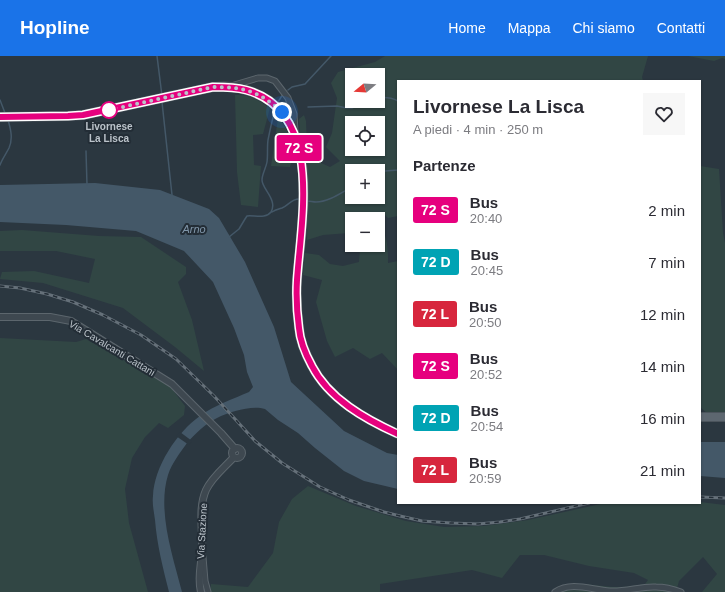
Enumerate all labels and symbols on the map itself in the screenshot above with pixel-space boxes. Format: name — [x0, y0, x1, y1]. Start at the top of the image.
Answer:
north arrow — [345, 68, 385, 108]
marker: Livornese La Lisca — [100, 101, 118, 119]
your location — [272, 102, 292, 122]
place label: Livornese La Lisca — [85, 121, 133, 144]
line badge: 72 S — [271, 135, 327, 161]
water label: Arno — [181, 223, 206, 235]
street label: Via Cavalcanti Cattani — [67, 318, 157, 378]
street label: Via Stazione — [195, 502, 209, 559]

